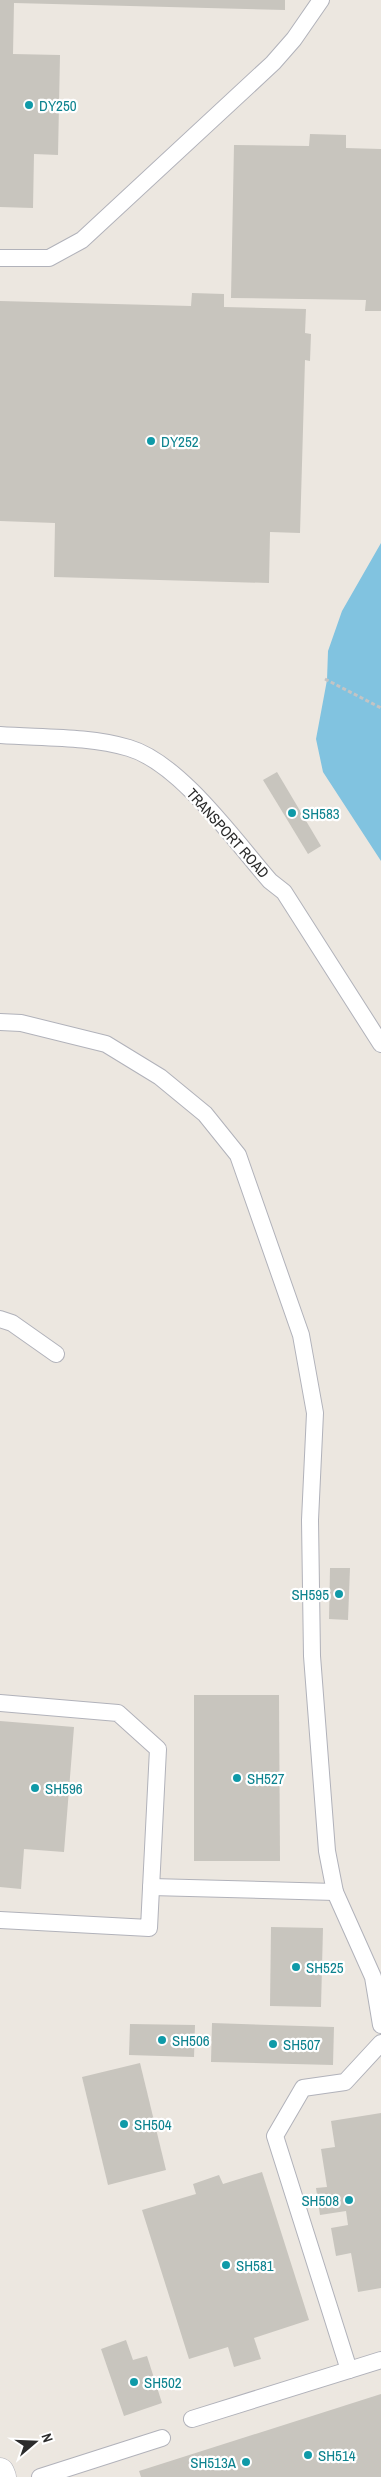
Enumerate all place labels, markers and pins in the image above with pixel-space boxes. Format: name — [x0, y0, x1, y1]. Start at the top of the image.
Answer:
place label: DY250 — [39, 95, 77, 116]
marker: DY250 — [23, 99, 35, 111]
place label: DY252 — [161, 431, 199, 452]
marker: DY252 — [145, 435, 157, 447]
place label: SH583 — [302, 803, 340, 824]
marker: SH583 — [286, 807, 298, 819]
place label: SH595 — [291, 1584, 329, 1605]
marker: SH595 — [333, 1588, 345, 1600]
place label: SH527 — [247, 1768, 285, 1789]
marker: SH527 — [231, 1772, 243, 1784]
place label: SH596 — [45, 1778, 83, 1799]
marker: SH596 — [29, 1782, 41, 1794]
place label: SH525 — [306, 1957, 344, 1978]
marker: SH525 — [290, 1961, 302, 1973]
place label: SH506 — [172, 2030, 210, 2051]
marker: SH506 — [156, 2034, 168, 2046]
place label: SH507 — [283, 2034, 321, 2055]
marker: SH507 — [267, 2038, 279, 2050]
place label: SH504 — [134, 2114, 172, 2135]
marker: SH504 — [118, 2118, 130, 2130]
place label: SH508 — [301, 2190, 339, 2211]
marker: SH508 — [343, 2194, 355, 2206]
place label: SH581 — [236, 2255, 274, 2276]
marker: SH581 — [220, 2259, 232, 2271]
place label: SH502 — [144, 2372, 182, 2393]
marker: SH502 — [128, 2376, 140, 2388]
place label: SH514 — [318, 2445, 356, 2466]
marker: SH514 — [302, 2449, 314, 2461]
place label: SH513A — [190, 2452, 237, 2473]
marker: SH513A — [240, 2456, 252, 2468]

